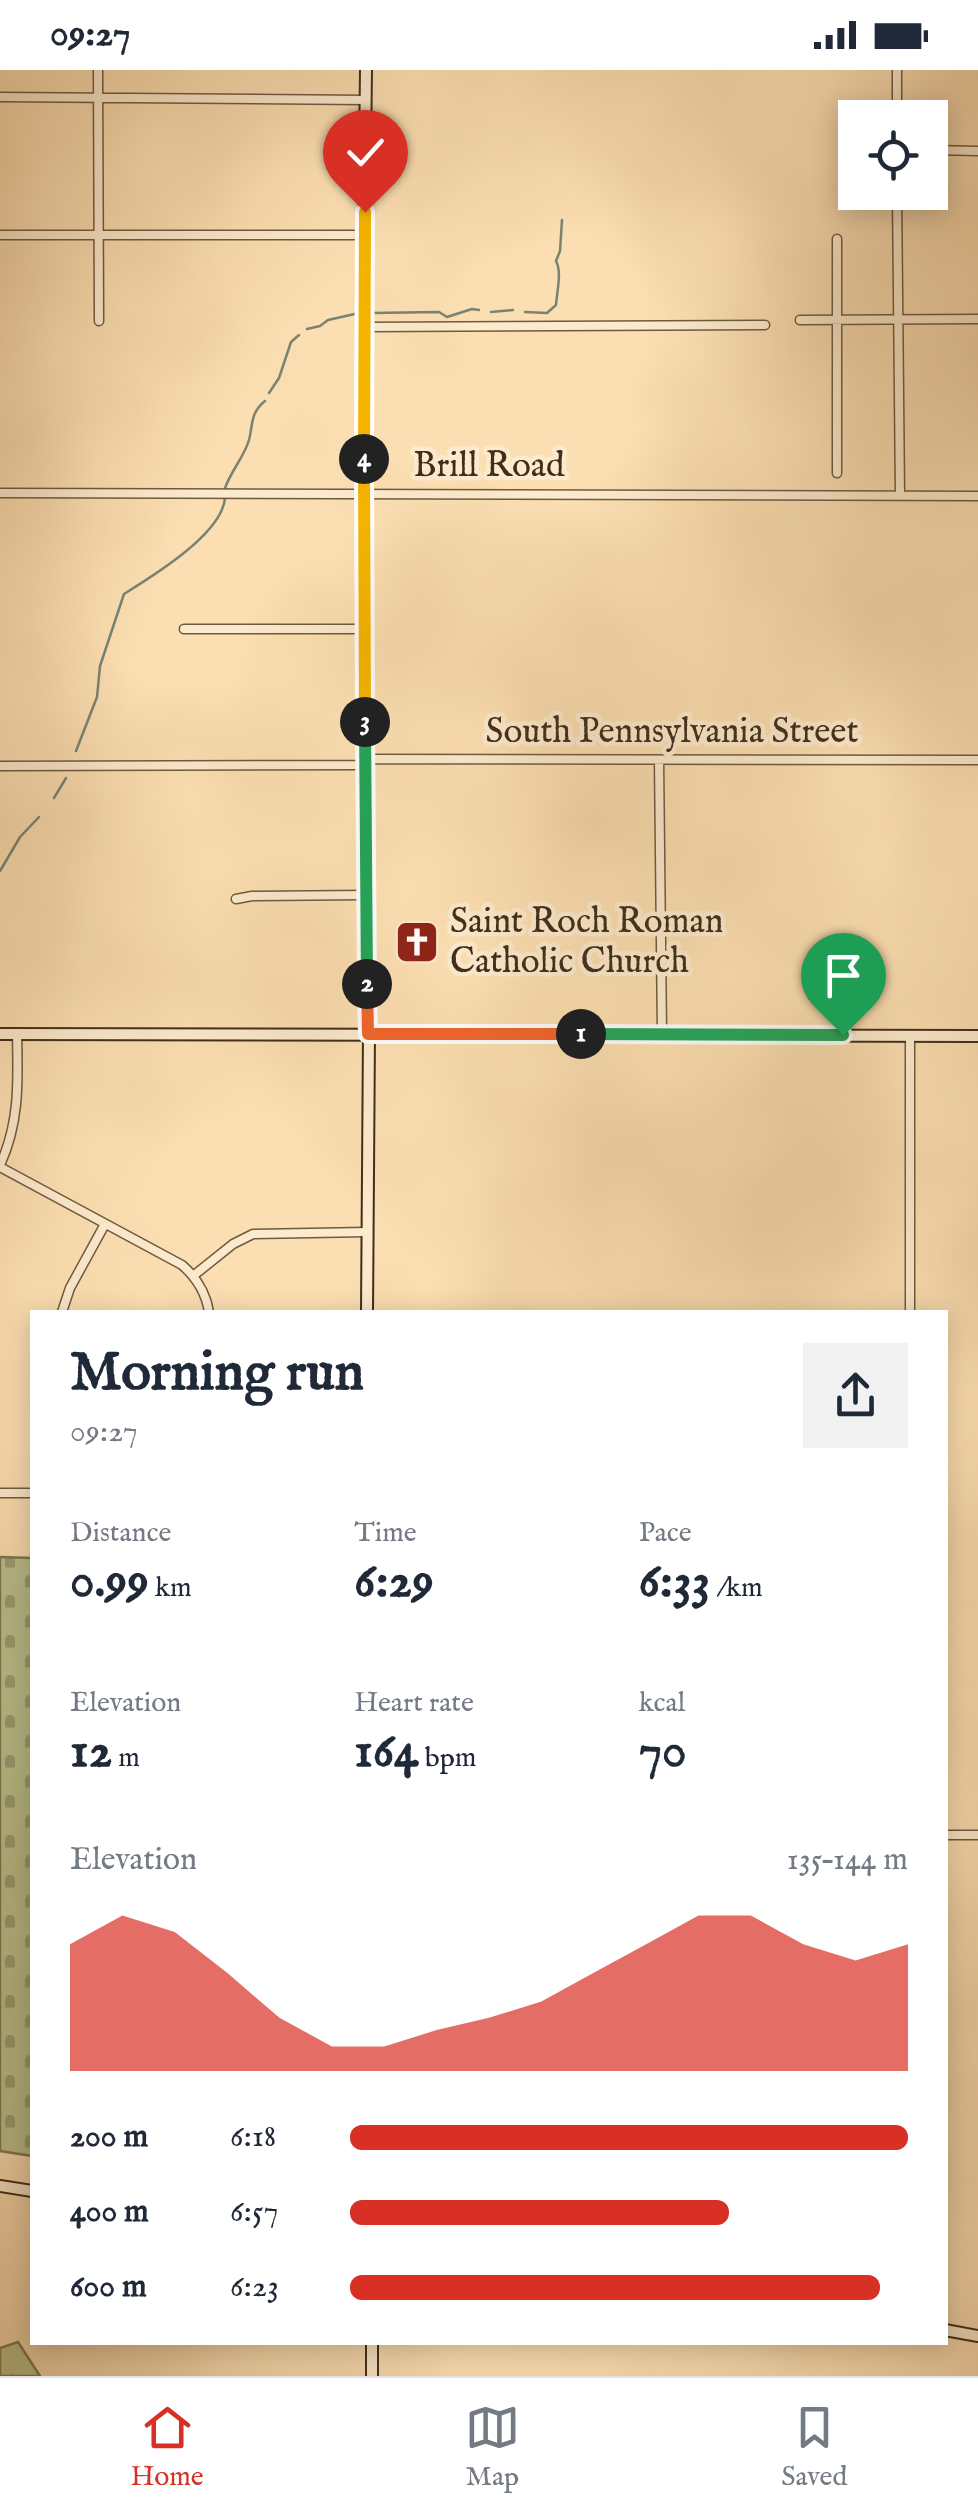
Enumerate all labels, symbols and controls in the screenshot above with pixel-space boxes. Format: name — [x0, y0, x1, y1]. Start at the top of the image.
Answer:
text: 09:27 — [50, 11, 130, 59]
map controls — [838, 100, 948, 210]
button: locate — [838, 100, 948, 210]
pin — [323, 110, 408, 213]
icon: check — [338, 125, 393, 180]
pin: 4 — [339, 434, 389, 484]
text: 4 — [357, 441, 371, 476]
street label: Brill Road — [413, 444, 565, 489]
pin: 3 — [340, 697, 390, 747]
text: 3 — [360, 704, 370, 739]
street label: South Pennsylvania Street — [486, 710, 858, 755]
place label: Saint Roch Roman Catholic Church — [450, 900, 723, 985]
church icon: Saint Roch Roman Catholic Church — [394, 919, 440, 965]
pin — [801, 933, 886, 1036]
icon: arrive — [816, 948, 871, 1003]
pin: 2 — [342, 959, 392, 1009]
text: 2 — [360, 966, 374, 1001]
pin: 1 — [556, 1009, 606, 1059]
text: 1 — [576, 1016, 586, 1051]
text: Morning run — [70, 1339, 364, 1409]
button: share — [803, 1343, 908, 1448]
text: 09:27 — [70, 1412, 138, 1453]
text: Distance — [70, 1516, 171, 1551]
text: Time — [354, 1516, 417, 1551]
text: Pace — [639, 1516, 692, 1551]
text: 0.99 — [70, 1551, 149, 1614]
text: 6:29 — [354, 1551, 434, 1614]
text: 6:33 — [639, 1551, 710, 1614]
text: km — [149, 1571, 192, 1606]
text: /km — [710, 1571, 763, 1606]
text: Elevation — [70, 1686, 181, 1721]
text: Heart rate — [354, 1686, 474, 1721]
text: kcal — [639, 1686, 685, 1721]
text: 12 — [70, 1721, 112, 1784]
text: 164 — [354, 1721, 419, 1784]
text: 70 — [639, 1721, 687, 1784]
text: m — [112, 1741, 140, 1776]
text: bpm — [419, 1741, 476, 1776]
text: Elevation — [70, 1840, 197, 1881]
text: 135–144 m — [787, 1840, 908, 1881]
text: 200 m — [70, 2117, 148, 2158]
text: 6:18 — [230, 2117, 276, 2158]
text: 400 m — [70, 2192, 149, 2233]
text: 6:57 — [230, 2192, 279, 2233]
text: 600 m — [70, 2267, 147, 2308]
text: 6:23 — [230, 2267, 279, 2308]
tab: Home — [131, 2400, 204, 2495]
tab: Map — [465, 2400, 520, 2495]
tab: Saved — [781, 2400, 847, 2495]

